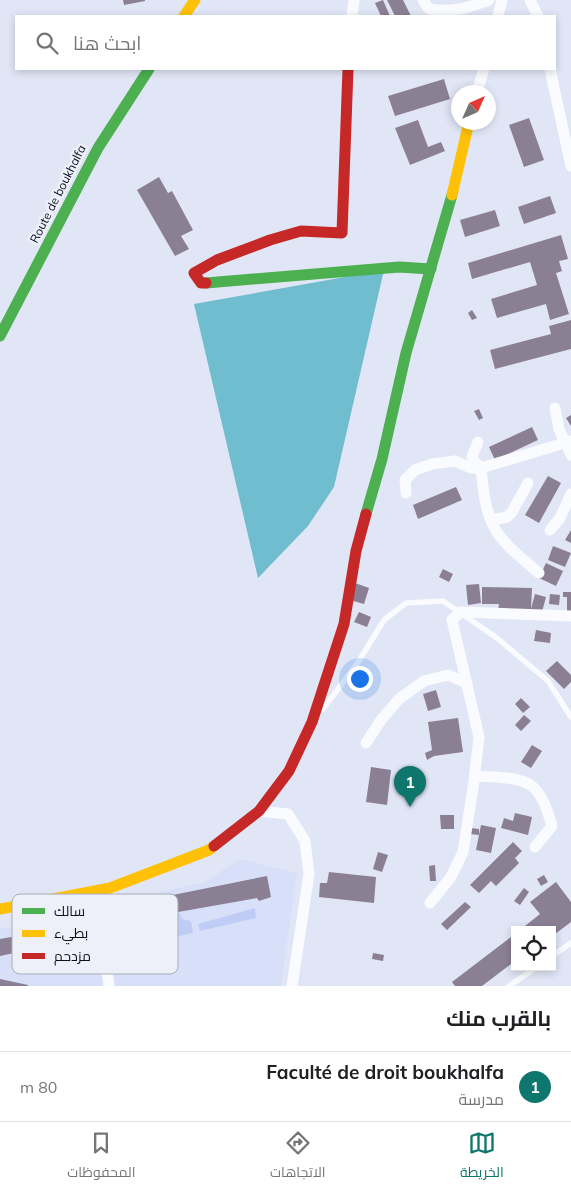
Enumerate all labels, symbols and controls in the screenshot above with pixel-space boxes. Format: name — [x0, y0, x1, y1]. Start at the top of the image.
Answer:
search box — [15, 15, 556, 70]
icon: search — [33, 29, 61, 57]
text: ابحث هنا — [73, 31, 141, 55]
north arrow — [451, 85, 496, 130]
street label: Route de boukhalfa — [26, 142, 89, 245]
your location — [347, 666, 373, 692]
pin: 1 — [394, 766, 426, 807]
legend — [12, 894, 178, 974]
text: سالك — [54, 902, 85, 920]
text: بطيء — [54, 924, 88, 945]
map controls — [511, 926, 556, 971]
button: locate — [511, 926, 556, 971]
text: مزدحم — [54, 947, 91, 966]
text: بالقرب منك — [446, 1005, 551, 1031]
text: Faculté de droit boukhalfa — [266, 1060, 504, 1084]
text: 80 m — [20, 1077, 57, 1097]
text: 1 — [530, 1077, 540, 1097]
text: مدرسة — [458, 1089, 504, 1109]
tab: المحفوظات — [67, 1129, 135, 1185]
tab: الاتجاهات — [270, 1129, 325, 1185]
tab: الخريطة — [460, 1129, 504, 1185]

